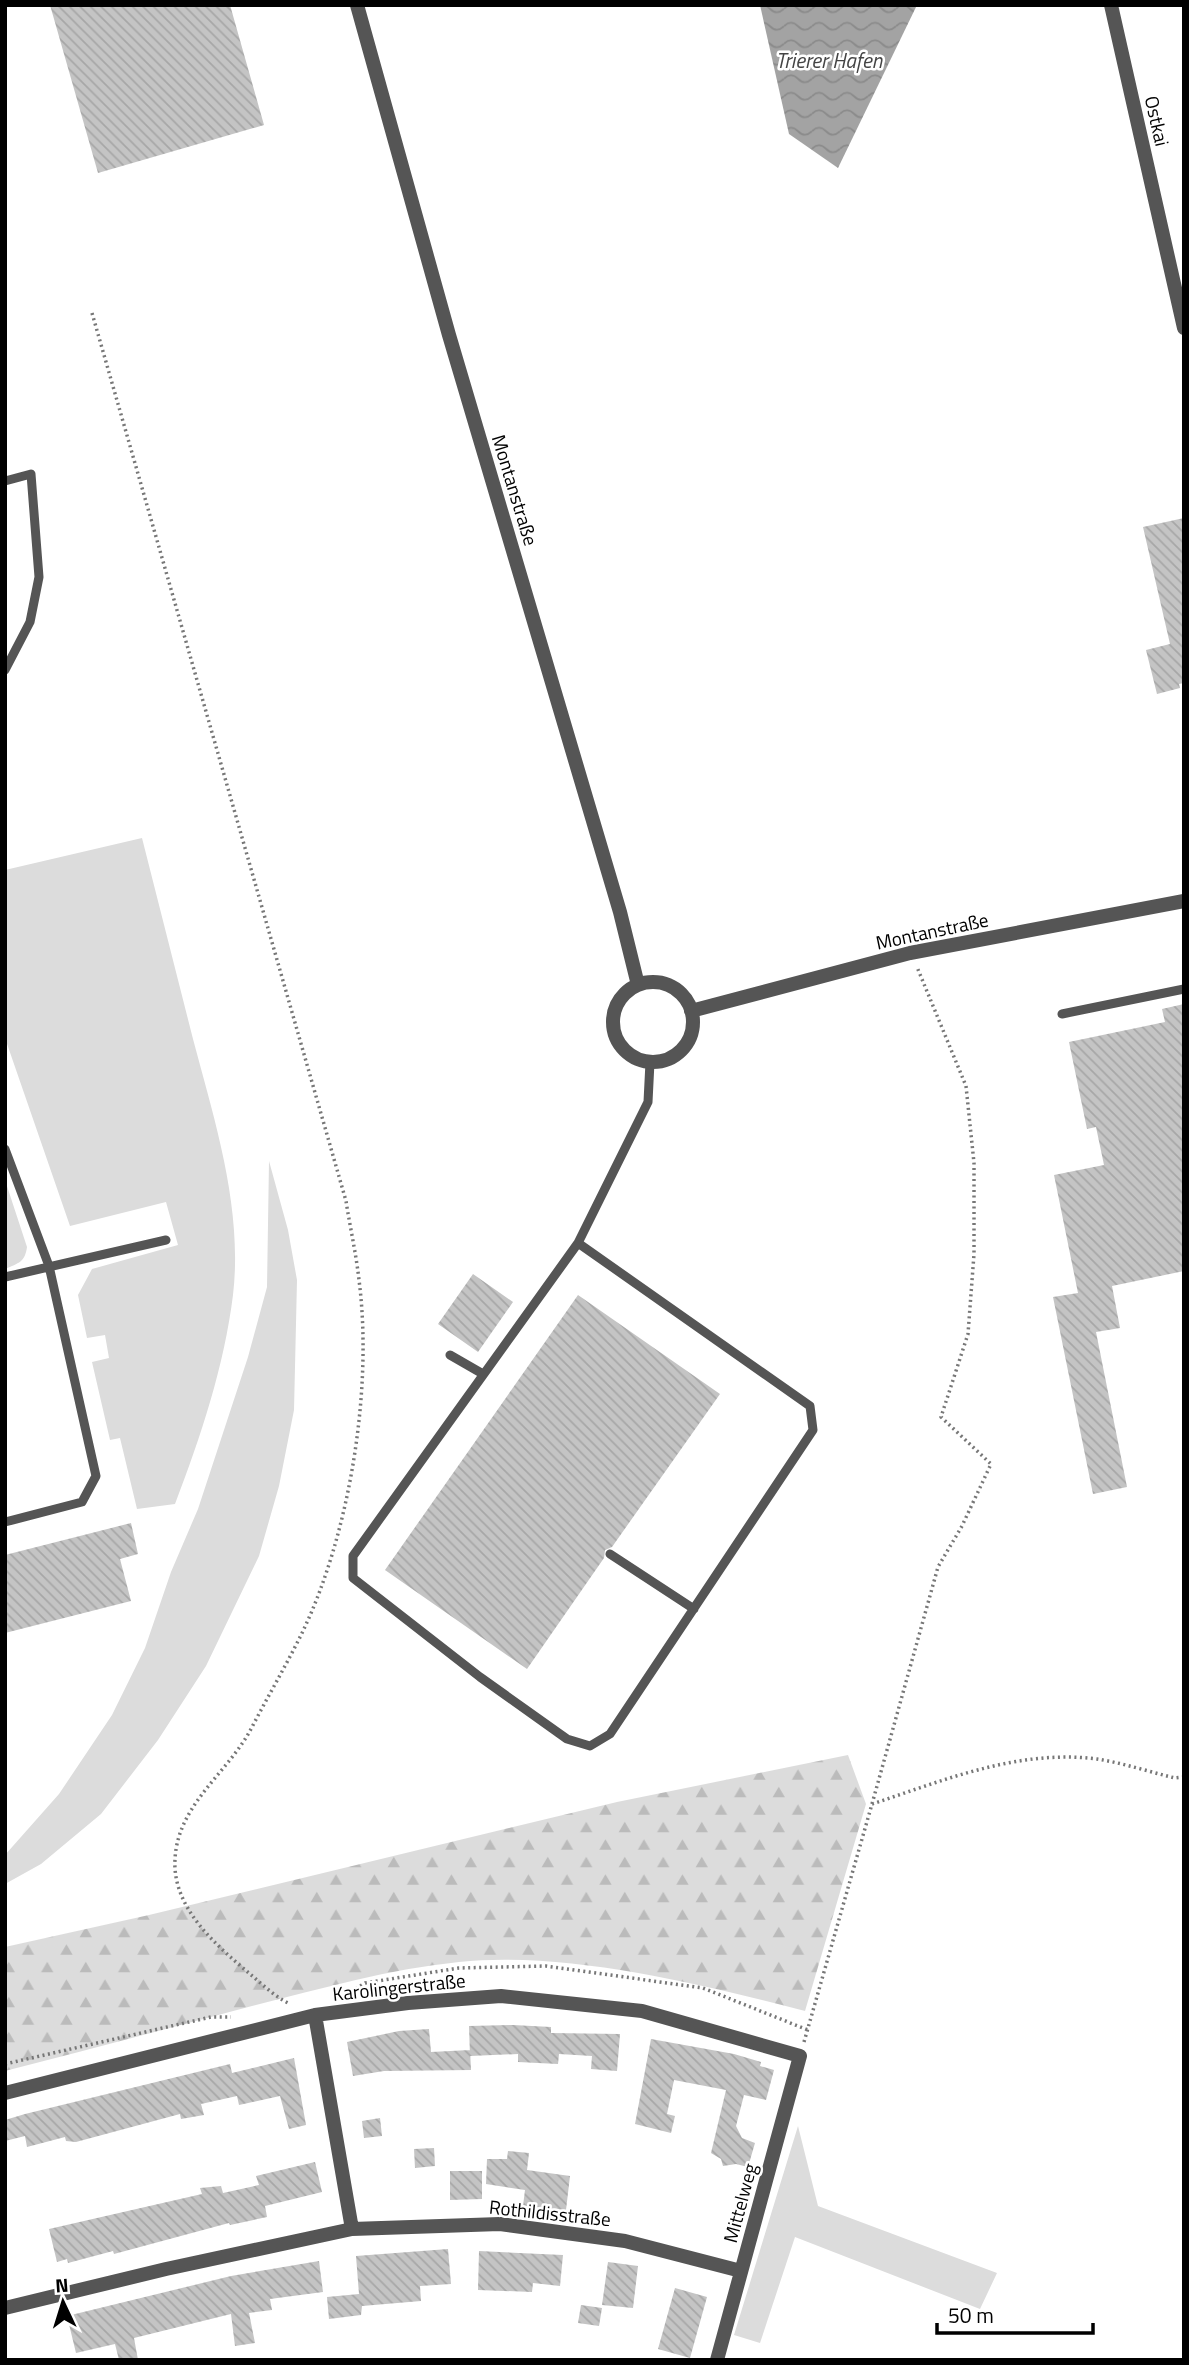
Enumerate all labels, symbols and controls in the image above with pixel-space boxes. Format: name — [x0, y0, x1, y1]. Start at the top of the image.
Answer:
water label: Trierer Hafen — [776, 44, 883, 76]
street label: Ostkai — [1138, 93, 1177, 149]
street label: Montanstraße — [485, 431, 546, 549]
street label: Montanstraße — [873, 904, 991, 957]
street label: Karolingerstraße — [331, 1965, 467, 2008]
street label: Mittelweg — [715, 2160, 764, 2246]
street label: Rothildisstraße — [488, 2192, 612, 2233]
north arrow — [28, 2267, 98, 2337]
text: N — [54, 2270, 69, 2299]
scale bar — [937, 2292, 1093, 2336]
text: 50 m — [948, 2299, 994, 2331]

